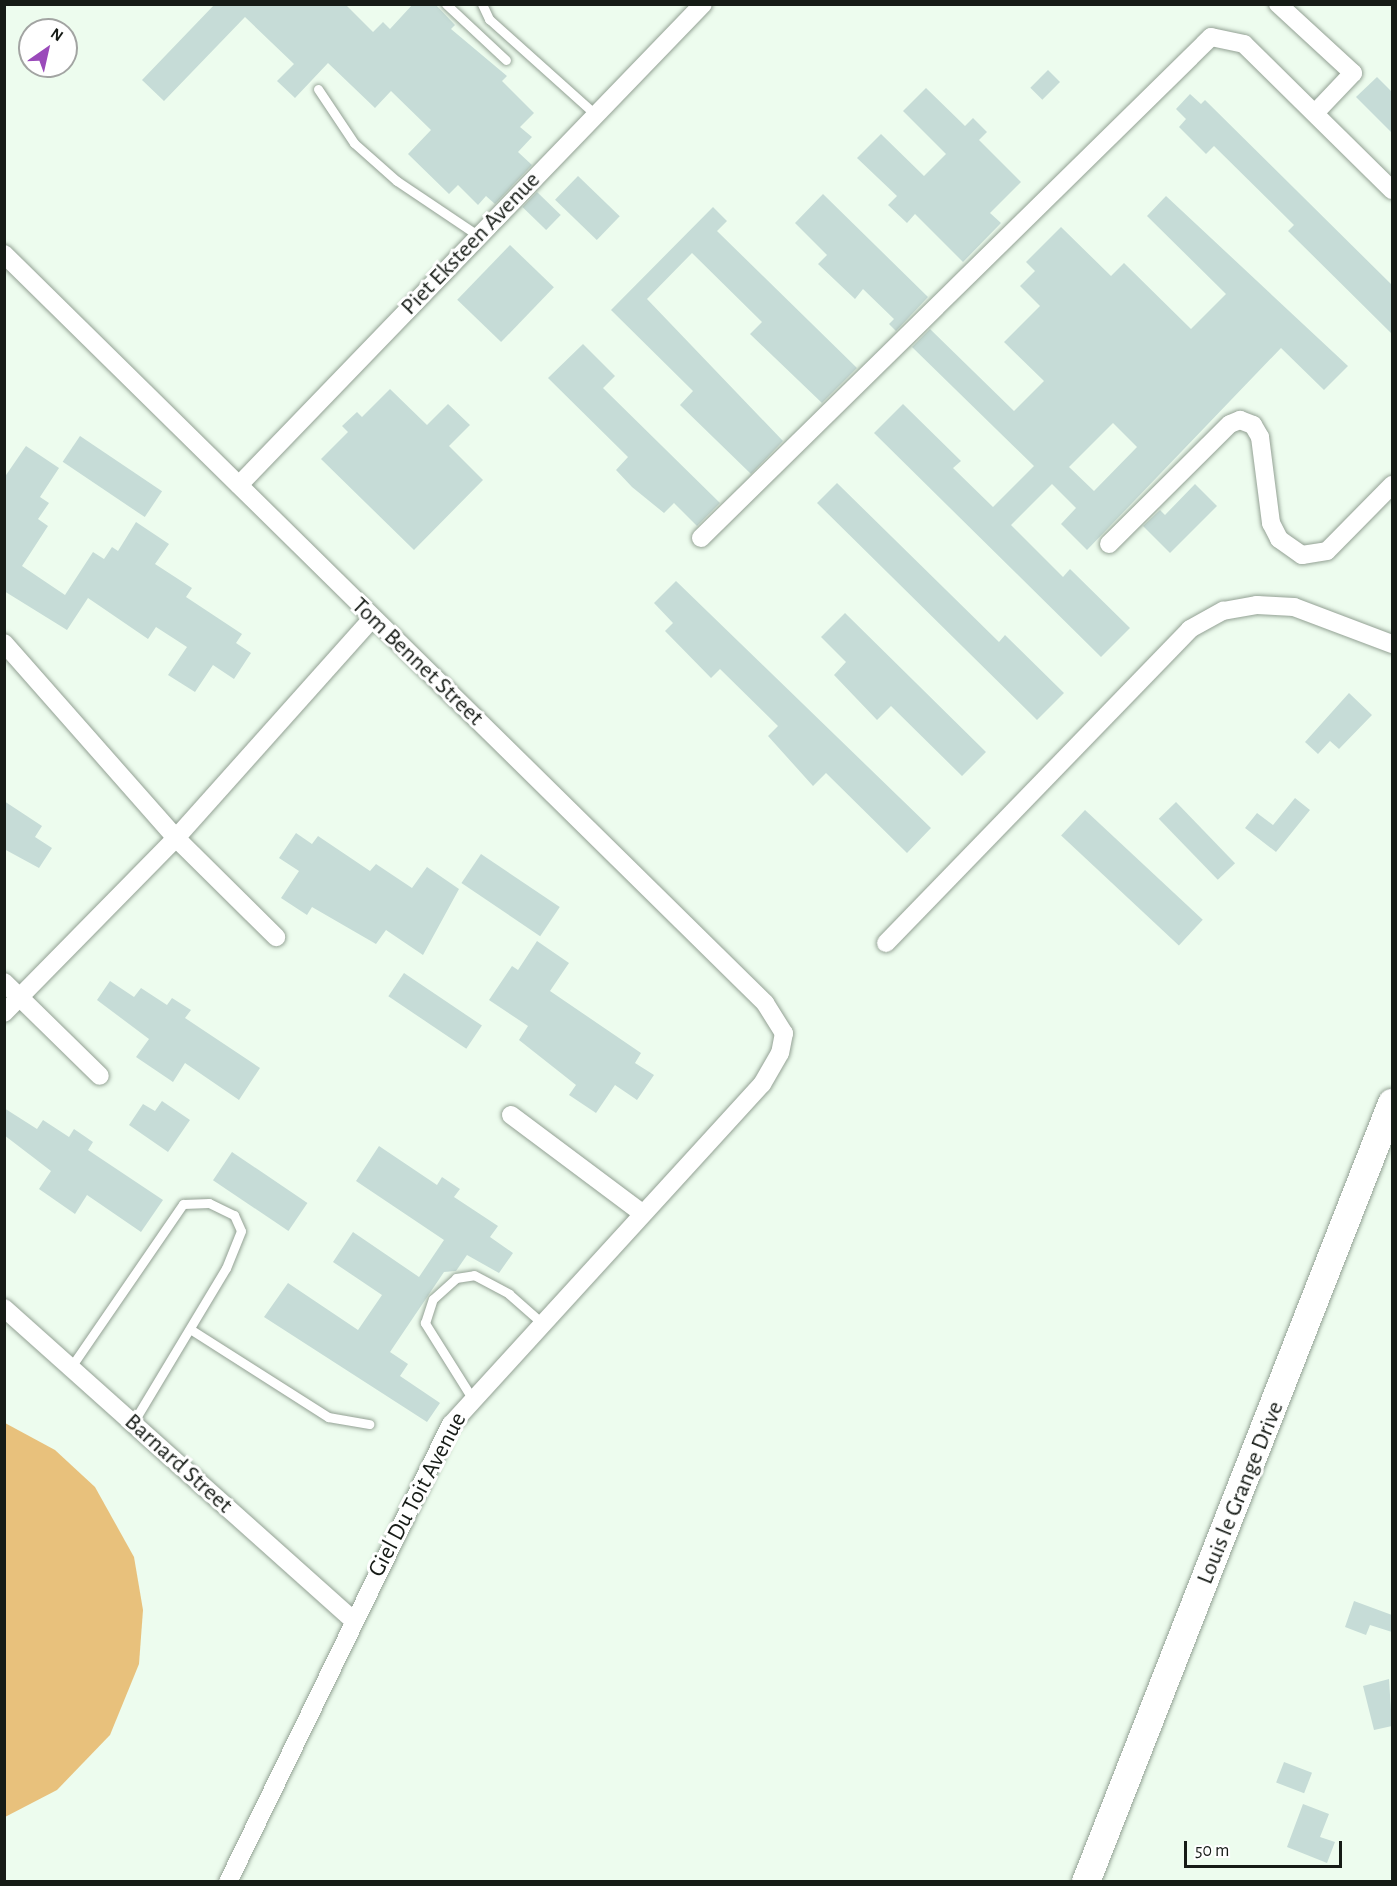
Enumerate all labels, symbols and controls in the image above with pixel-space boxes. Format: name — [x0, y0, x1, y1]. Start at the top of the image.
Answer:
north arrow — [18, 18, 78, 78]
text: N — [48, 25, 66, 44]
street label: Piet Eksteen Avenue — [395, 166, 547, 322]
street label: Tom Bennet Street — [345, 592, 489, 732]
street label: Louis le Grange Drive — [1191, 1397, 1291, 1589]
street label: Barnard Street — [118, 1408, 238, 1520]
street label: Giel Du Toit Avenue — [363, 1408, 473, 1582]
scale bar — [1187, 1829, 1344, 1867]
text: 50 m — [1195, 1842, 1229, 1860]

